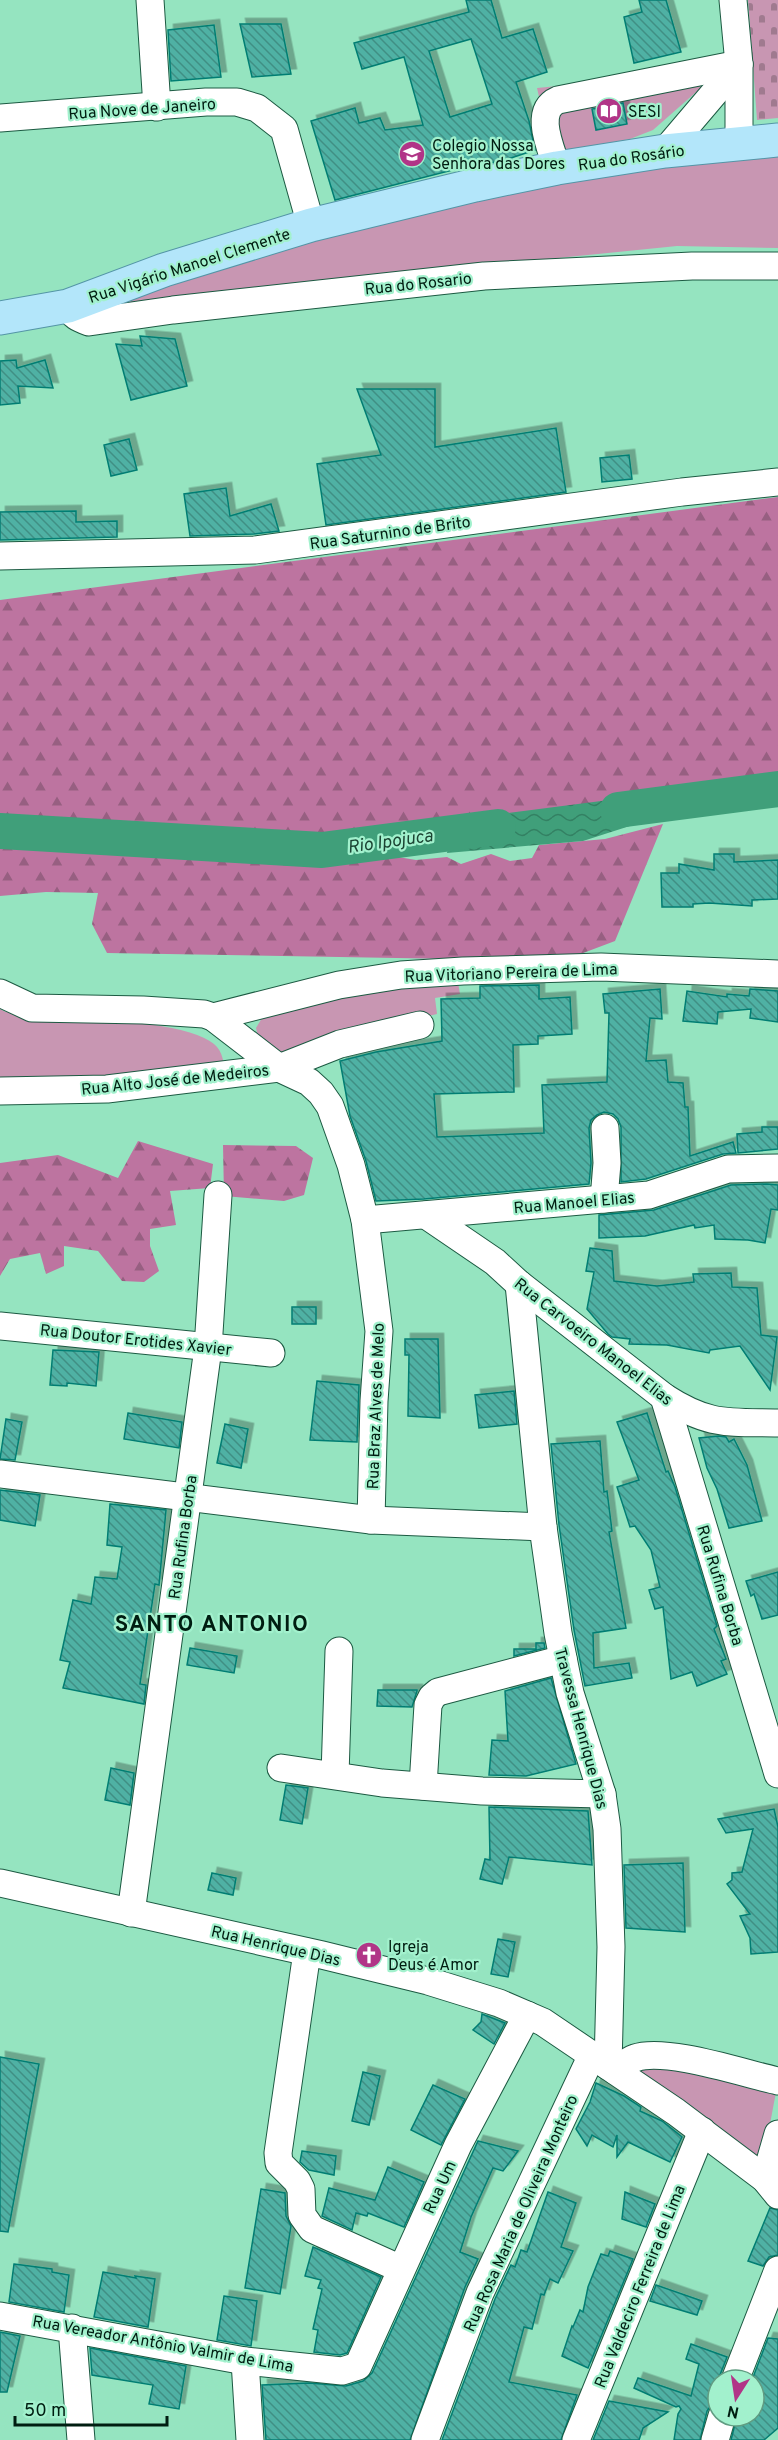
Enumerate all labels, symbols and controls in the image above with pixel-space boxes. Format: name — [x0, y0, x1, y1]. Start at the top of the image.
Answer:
street label: Rua Nove de Janeiro — [68, 95, 217, 125]
library icon: SESI — [594, 96, 624, 126]
place label: SESI — [628, 103, 661, 123]
place label: Colegio Nossa Senhora das Dores — [432, 137, 565, 175]
school or university icon: Colegio Nossa Senhora das Dores — [397, 139, 427, 169]
street label: Rua do Rosário — [577, 142, 686, 176]
street label: Rua Vigário Manoel Clemente — [86, 225, 293, 309]
street label: Rua do Rosario — [364, 269, 473, 301]
street label: Rua Saturnino de Brito — [309, 513, 472, 555]
water label: Rio Ipojuca — [346, 825, 435, 860]
street label: Rua Vitoriano Pereira de Lima — [404, 960, 618, 988]
street label: Rua Alto José de Medeiros — [80, 1061, 270, 1101]
street label: Rua Manoel Elias — [513, 1189, 636, 1219]
street label: Rua Carvoeiro Manoel Elias — [510, 1275, 676, 1411]
street label: Rua Doutor Erotides Xavier — [39, 1321, 233, 1361]
street label: Rua Braz Alves de Melo — [364, 1322, 390, 1490]
street label: Rua Rufina Borba — [165, 1474, 203, 1601]
street label: Rua Rufina Borba — [691, 1523, 747, 1648]
district label: SANTO ANTONIO — [115, 1612, 309, 1639]
street label: Travessa Henrique Dias — [549, 1646, 611, 1811]
street label: Rua Henrique Dias — [209, 1922, 342, 1972]
place label: Igreja Deus é Amor — [388, 1938, 479, 1976]
church icon: Igreja Deus é Amor — [354, 1940, 384, 1970]
street label: Rua Rosa Maria de Oliveira Monteiro — [460, 2092, 583, 2336]
street label: Rua Um — [420, 2158, 462, 2218]
street label: Rua Valdeciro Ferreira de Lima — [591, 2182, 691, 2391]
street label: Rua Vereador Antônio Valmir de Lima — [31, 2312, 295, 2378]
north arrow — [706, 2368, 766, 2428]
scale bar — [15, 2389, 166, 2427]
text: 50 m — [24, 2400, 66, 2423]
text: N — [726, 2400, 741, 2422]

